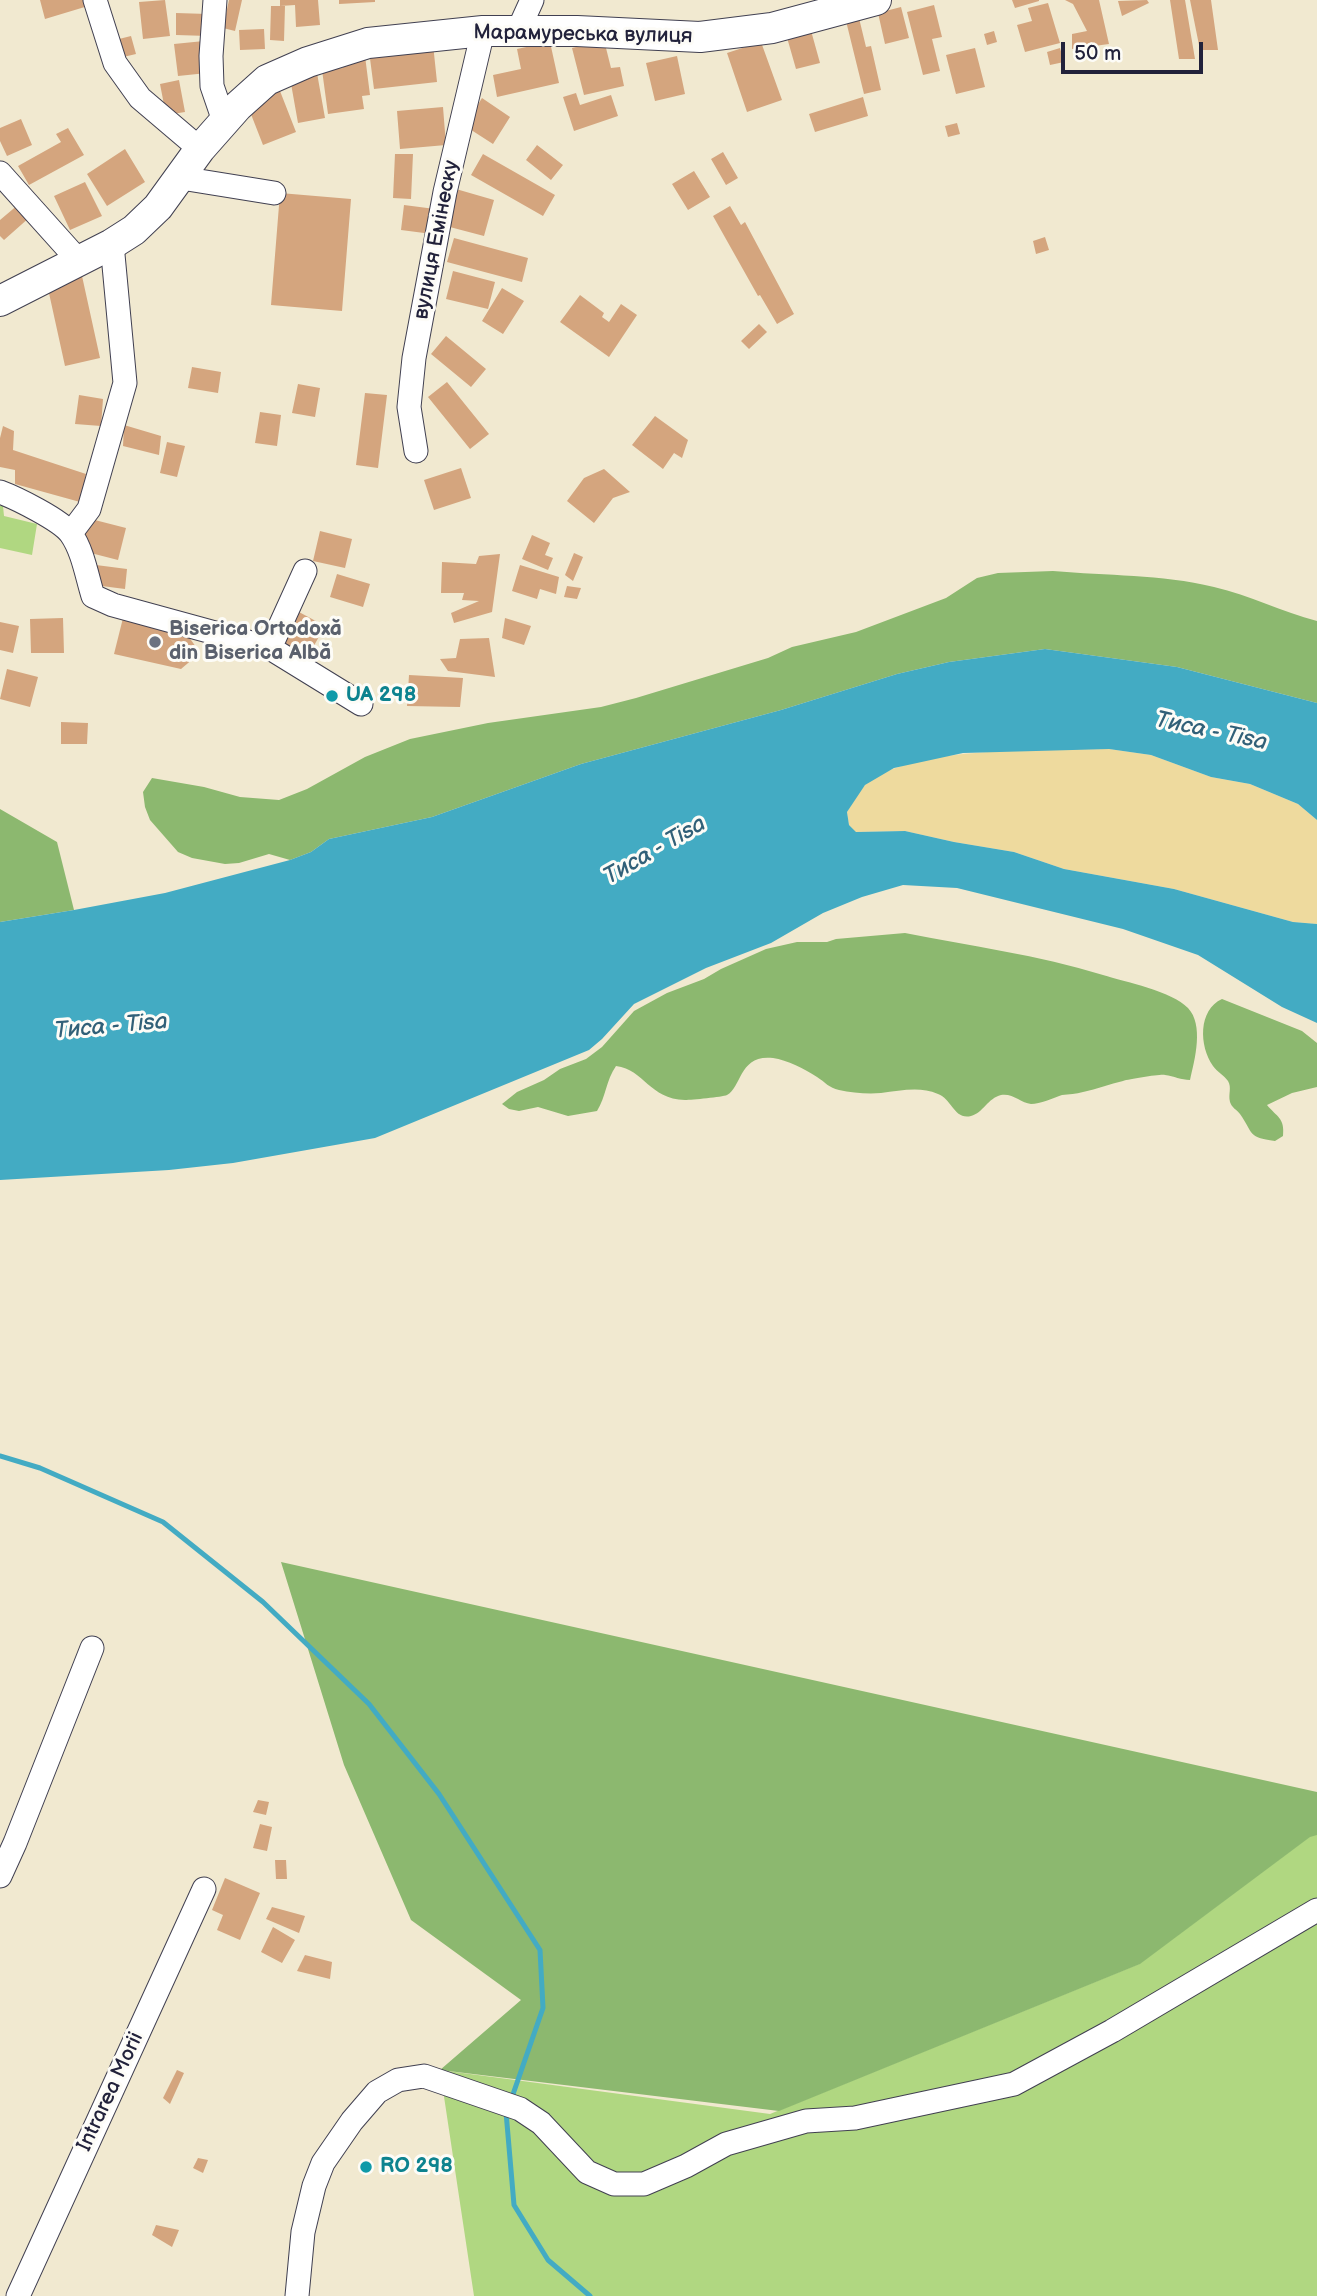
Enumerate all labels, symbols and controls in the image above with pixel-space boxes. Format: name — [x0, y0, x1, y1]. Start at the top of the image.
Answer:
street label: Марамуреська вулиця — [473, 20, 693, 50]
scale bar — [1065, 28, 1207, 72]
text: 50 m — [1074, 41, 1121, 66]
street label: вулиця Емінеску — [409, 158, 465, 322]
place label: Biserica Ortodoxă din Biserica Albă — [169, 617, 342, 667]
marker: Biserica Ortodoxă din Biserica Albă — [147, 634, 163, 650]
place label: UA 298 — [346, 683, 416, 709]
marker: UA 298 — [324, 688, 340, 704]
water label: Тиса - Tisa — [1153, 707, 1269, 757]
water label: Тиса - Tisa — [599, 811, 711, 891]
water label: Тиса - Tisa — [53, 1008, 169, 1046]
street label: Intrarea Morii — [72, 2028, 150, 2156]
place label: RO 298 — [380, 2154, 453, 2180]
marker: RO 298 — [358, 2159, 374, 2175]

